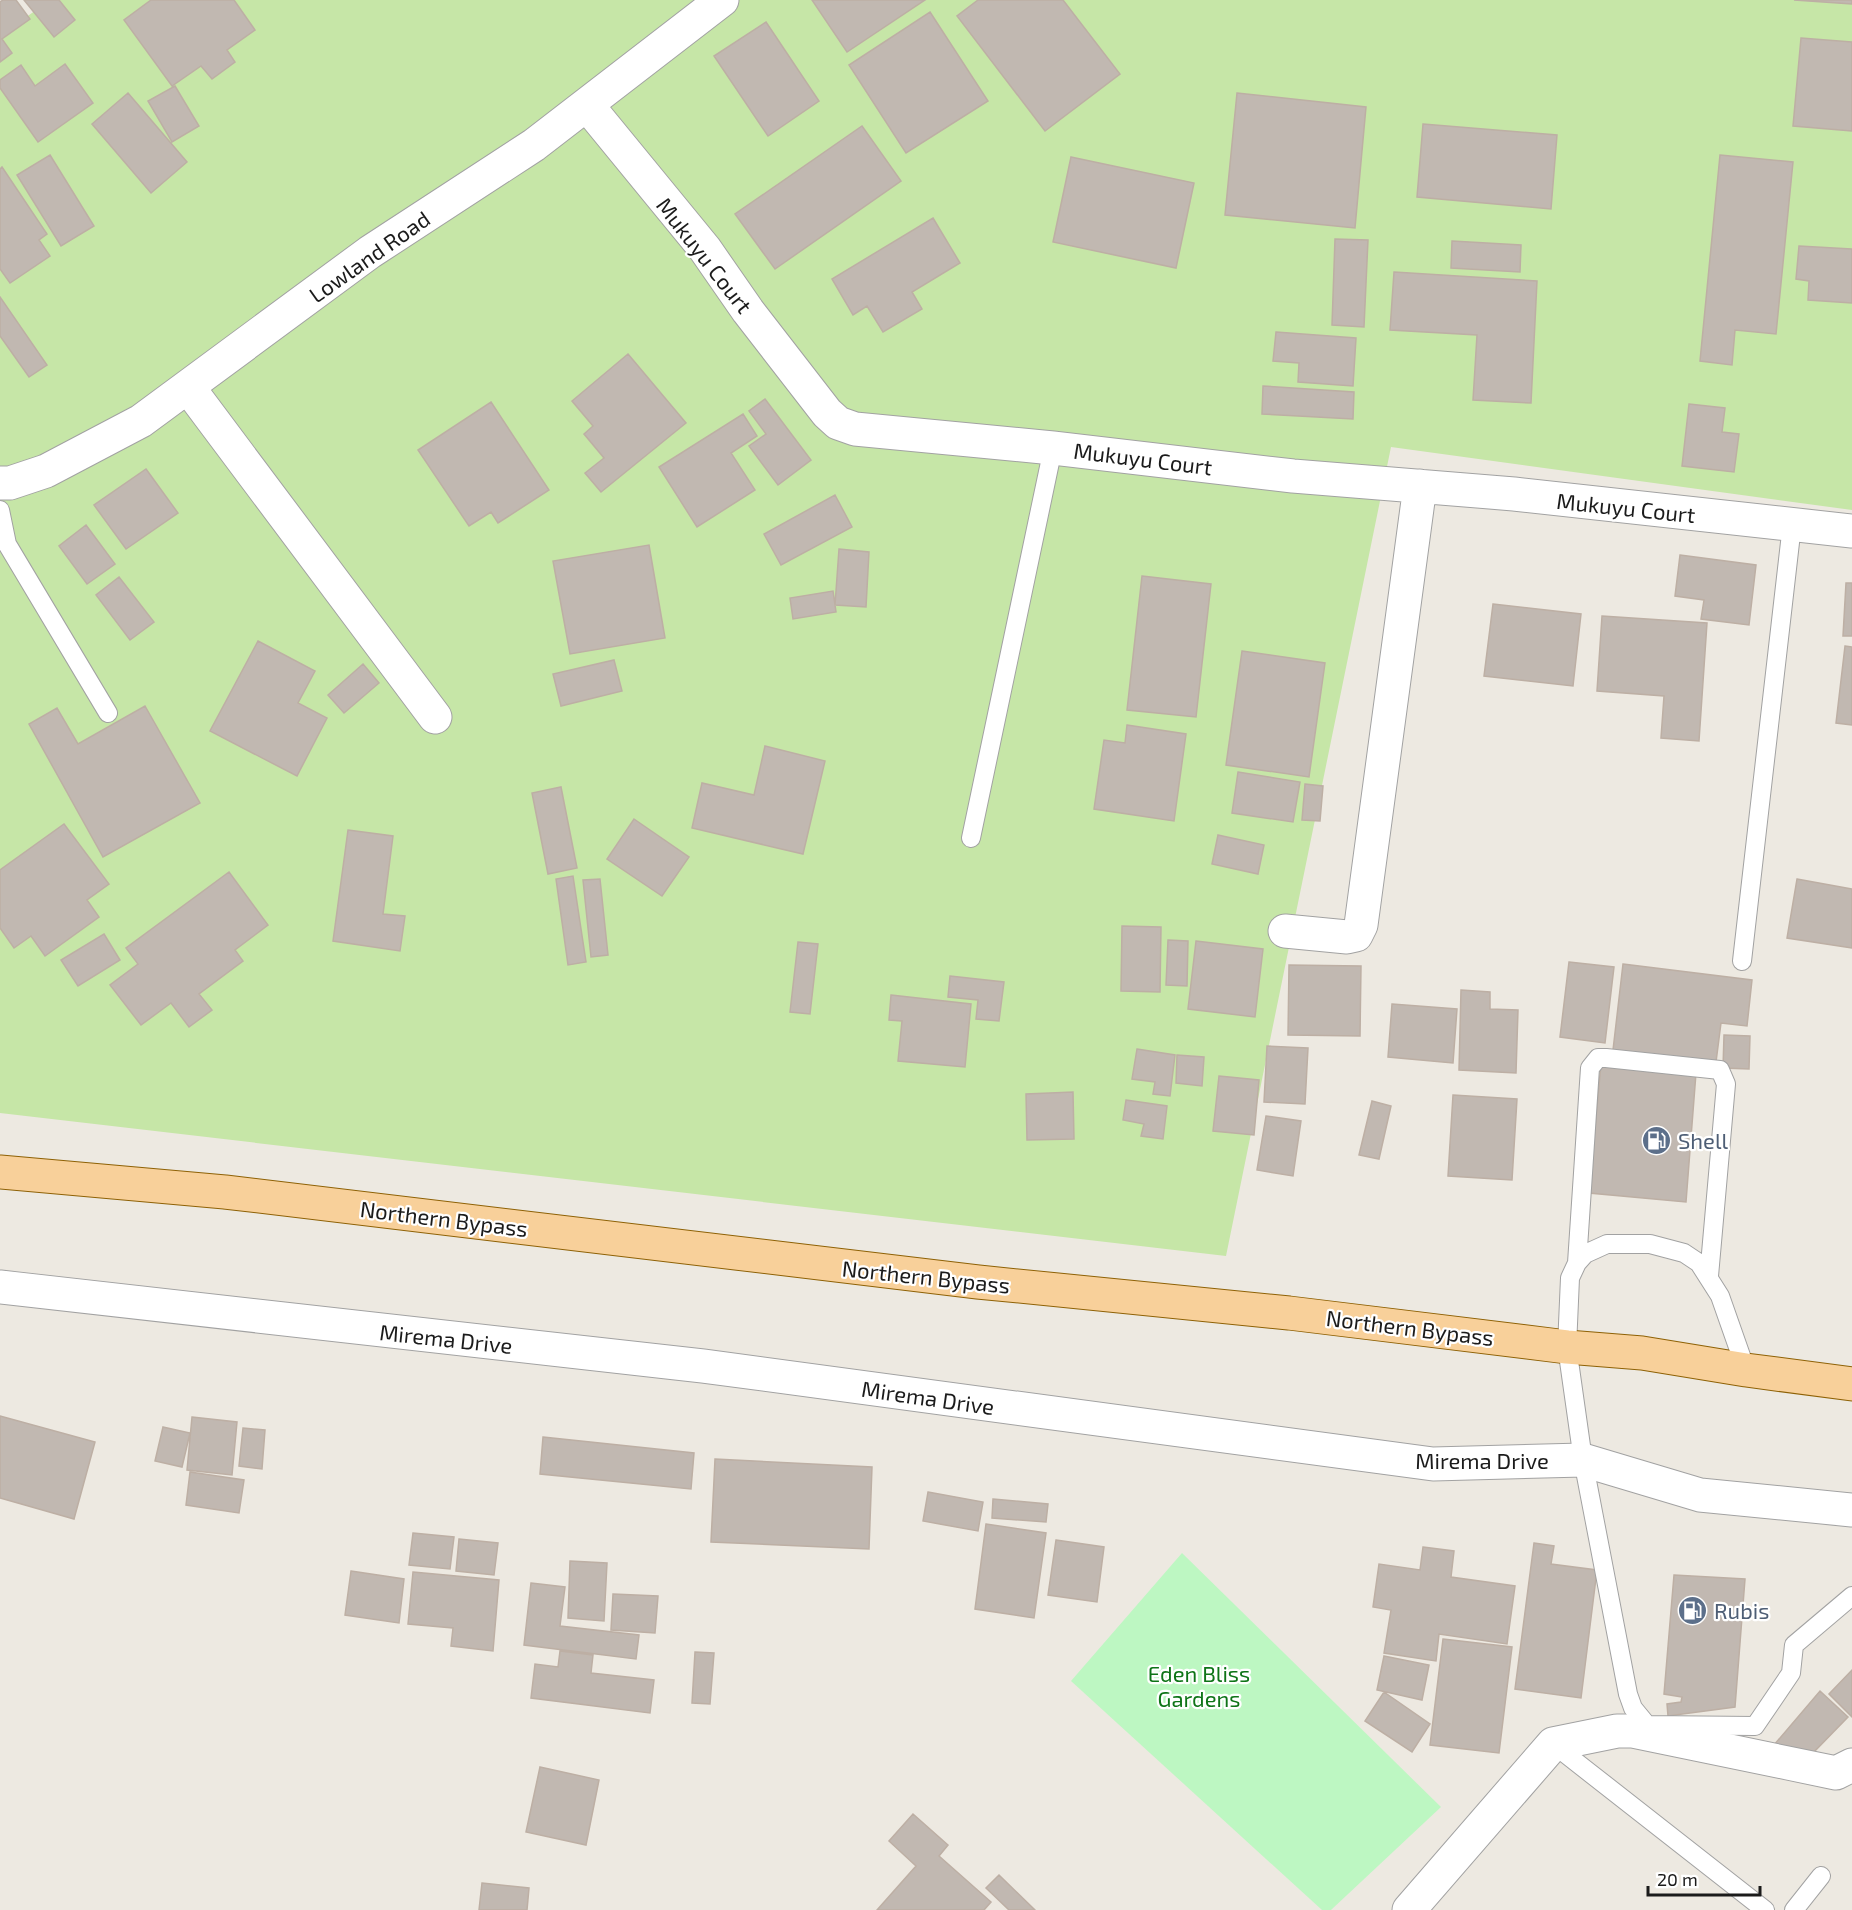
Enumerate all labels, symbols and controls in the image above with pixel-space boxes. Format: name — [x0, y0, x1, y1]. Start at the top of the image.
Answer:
street label: Mukuyu Court — [652, 192, 758, 318]
street label: Lowland Road — [304, 205, 434, 307]
street label: Mukuyu Court — [1072, 437, 1214, 479]
street label: Mukuyu Court — [1555, 487, 1697, 527]
fuel station icon: Shell — [1641, 1124, 1673, 1156]
place label: Shell — [1678, 1127, 1728, 1153]
street label: Northern Bypass — [359, 1195, 529, 1241]
street label: Northern Bypass — [841, 1254, 1011, 1298]
street label: Northern Bypass — [1325, 1304, 1495, 1350]
street label: Mirema Drive — [378, 1318, 514, 1358]
street label: Mirema Drive — [860, 1375, 996, 1419]
street label: Mirema Drive — [1415, 1447, 1549, 1473]
fuel station icon: Rubis — [1677, 1594, 1709, 1626]
place label: Rubis — [1714, 1597, 1769, 1623]
park label: Eden Bliss Gardens — [1148, 1660, 1250, 1711]
scale bar — [1648, 1859, 1760, 1897]
text: 20 m — [1657, 1868, 1698, 1890]

